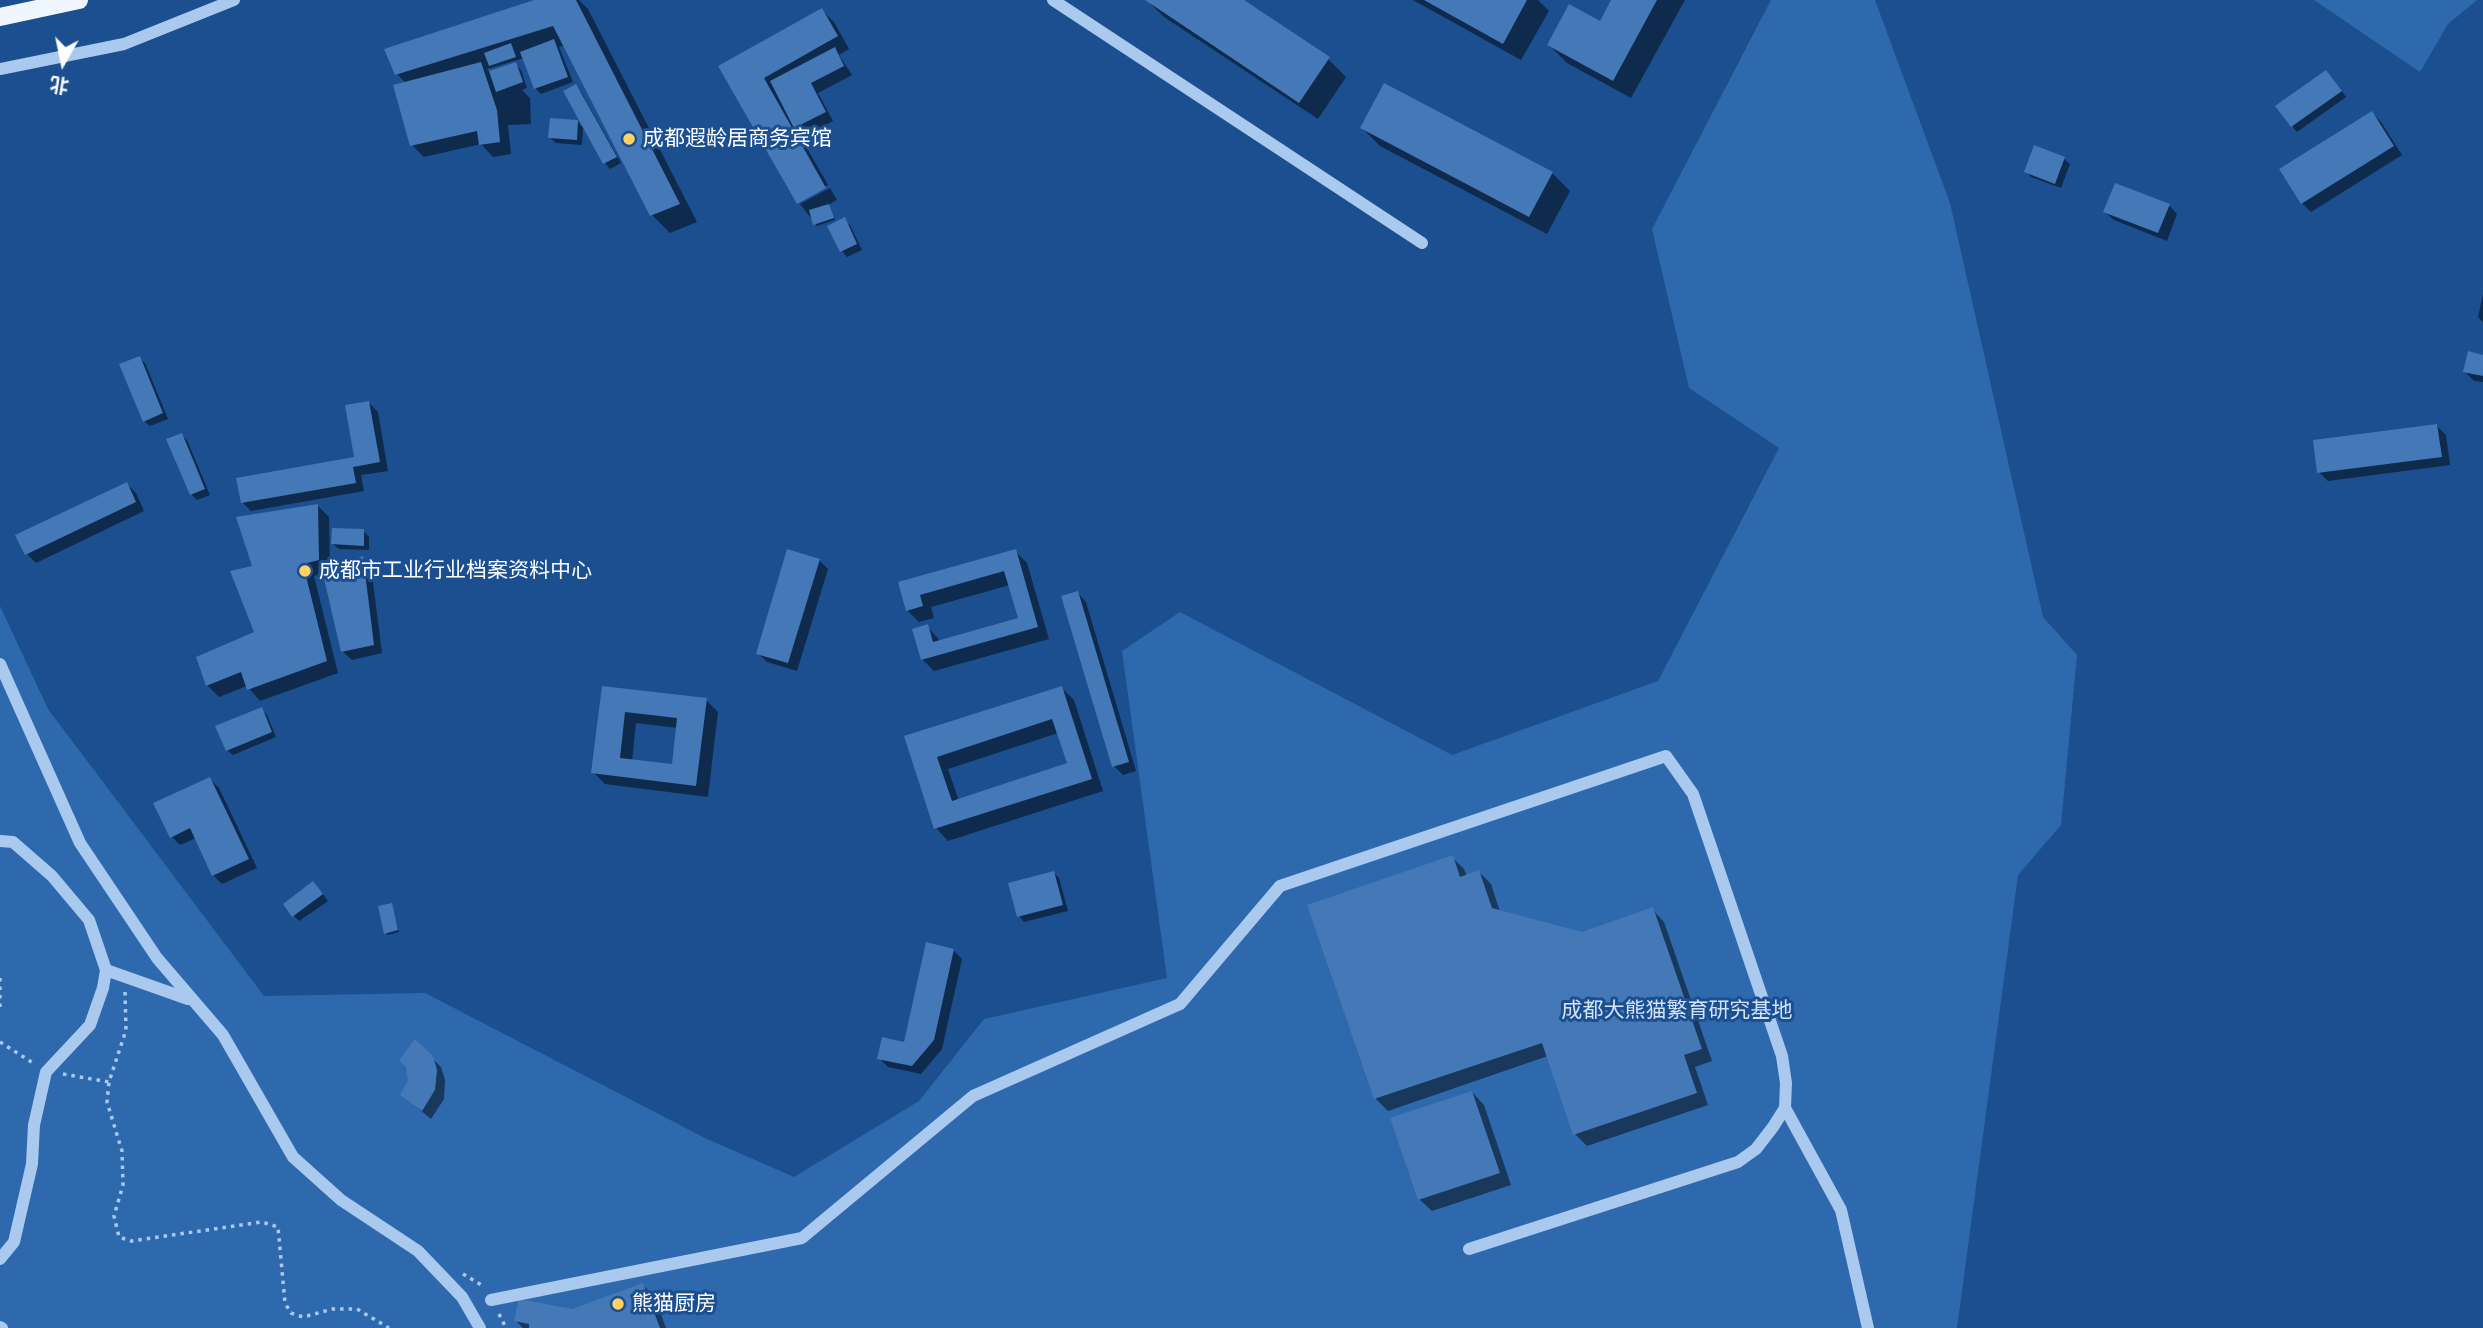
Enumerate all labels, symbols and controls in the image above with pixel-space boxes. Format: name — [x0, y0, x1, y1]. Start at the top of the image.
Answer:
north arrow — [28, 28, 98, 98]
text: 北 — [49, 73, 71, 95]
place label: 成都遐龄居商务宾馆 — [643, 126, 832, 152]
marker: 成都遐龄居商务宾馆 — [621, 131, 637, 147]
place label: 成都市工业行业档案资料中心 — [319, 558, 592, 584]
marker: 成都市工业行业档案资料中心 — [297, 563, 313, 579]
park label: 成都大熊猫繁育研究基地 — [1562, 998, 1792, 1024]
place label: 熊猫厨房 — [632, 1291, 716, 1317]
marker: 熊猫厨房 — [610, 1296, 626, 1312]

